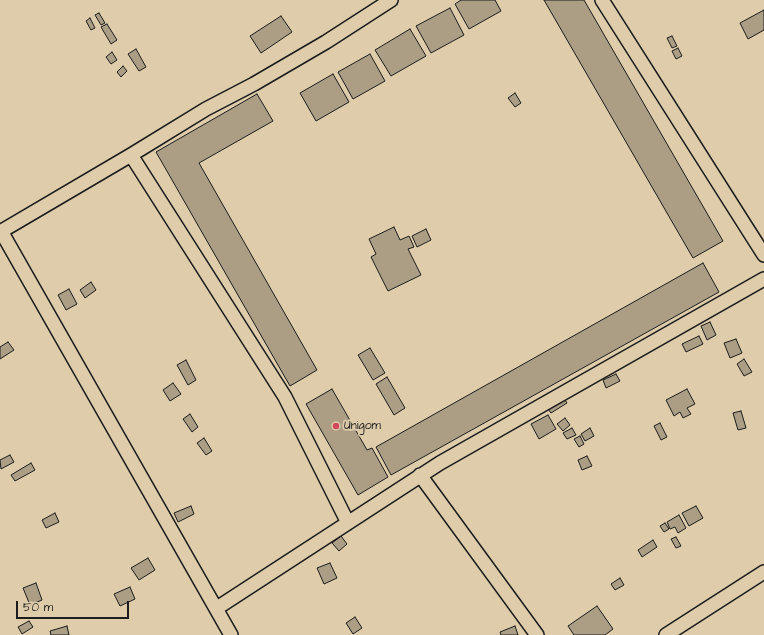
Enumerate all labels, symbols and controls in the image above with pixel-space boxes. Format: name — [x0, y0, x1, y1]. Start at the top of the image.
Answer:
place label: Unigom — [344, 419, 381, 433]
marker: Unigom — [331, 421, 341, 431]
scale bar — [18, 593, 131, 619]
text: 50 m — [23, 599, 53, 616]

